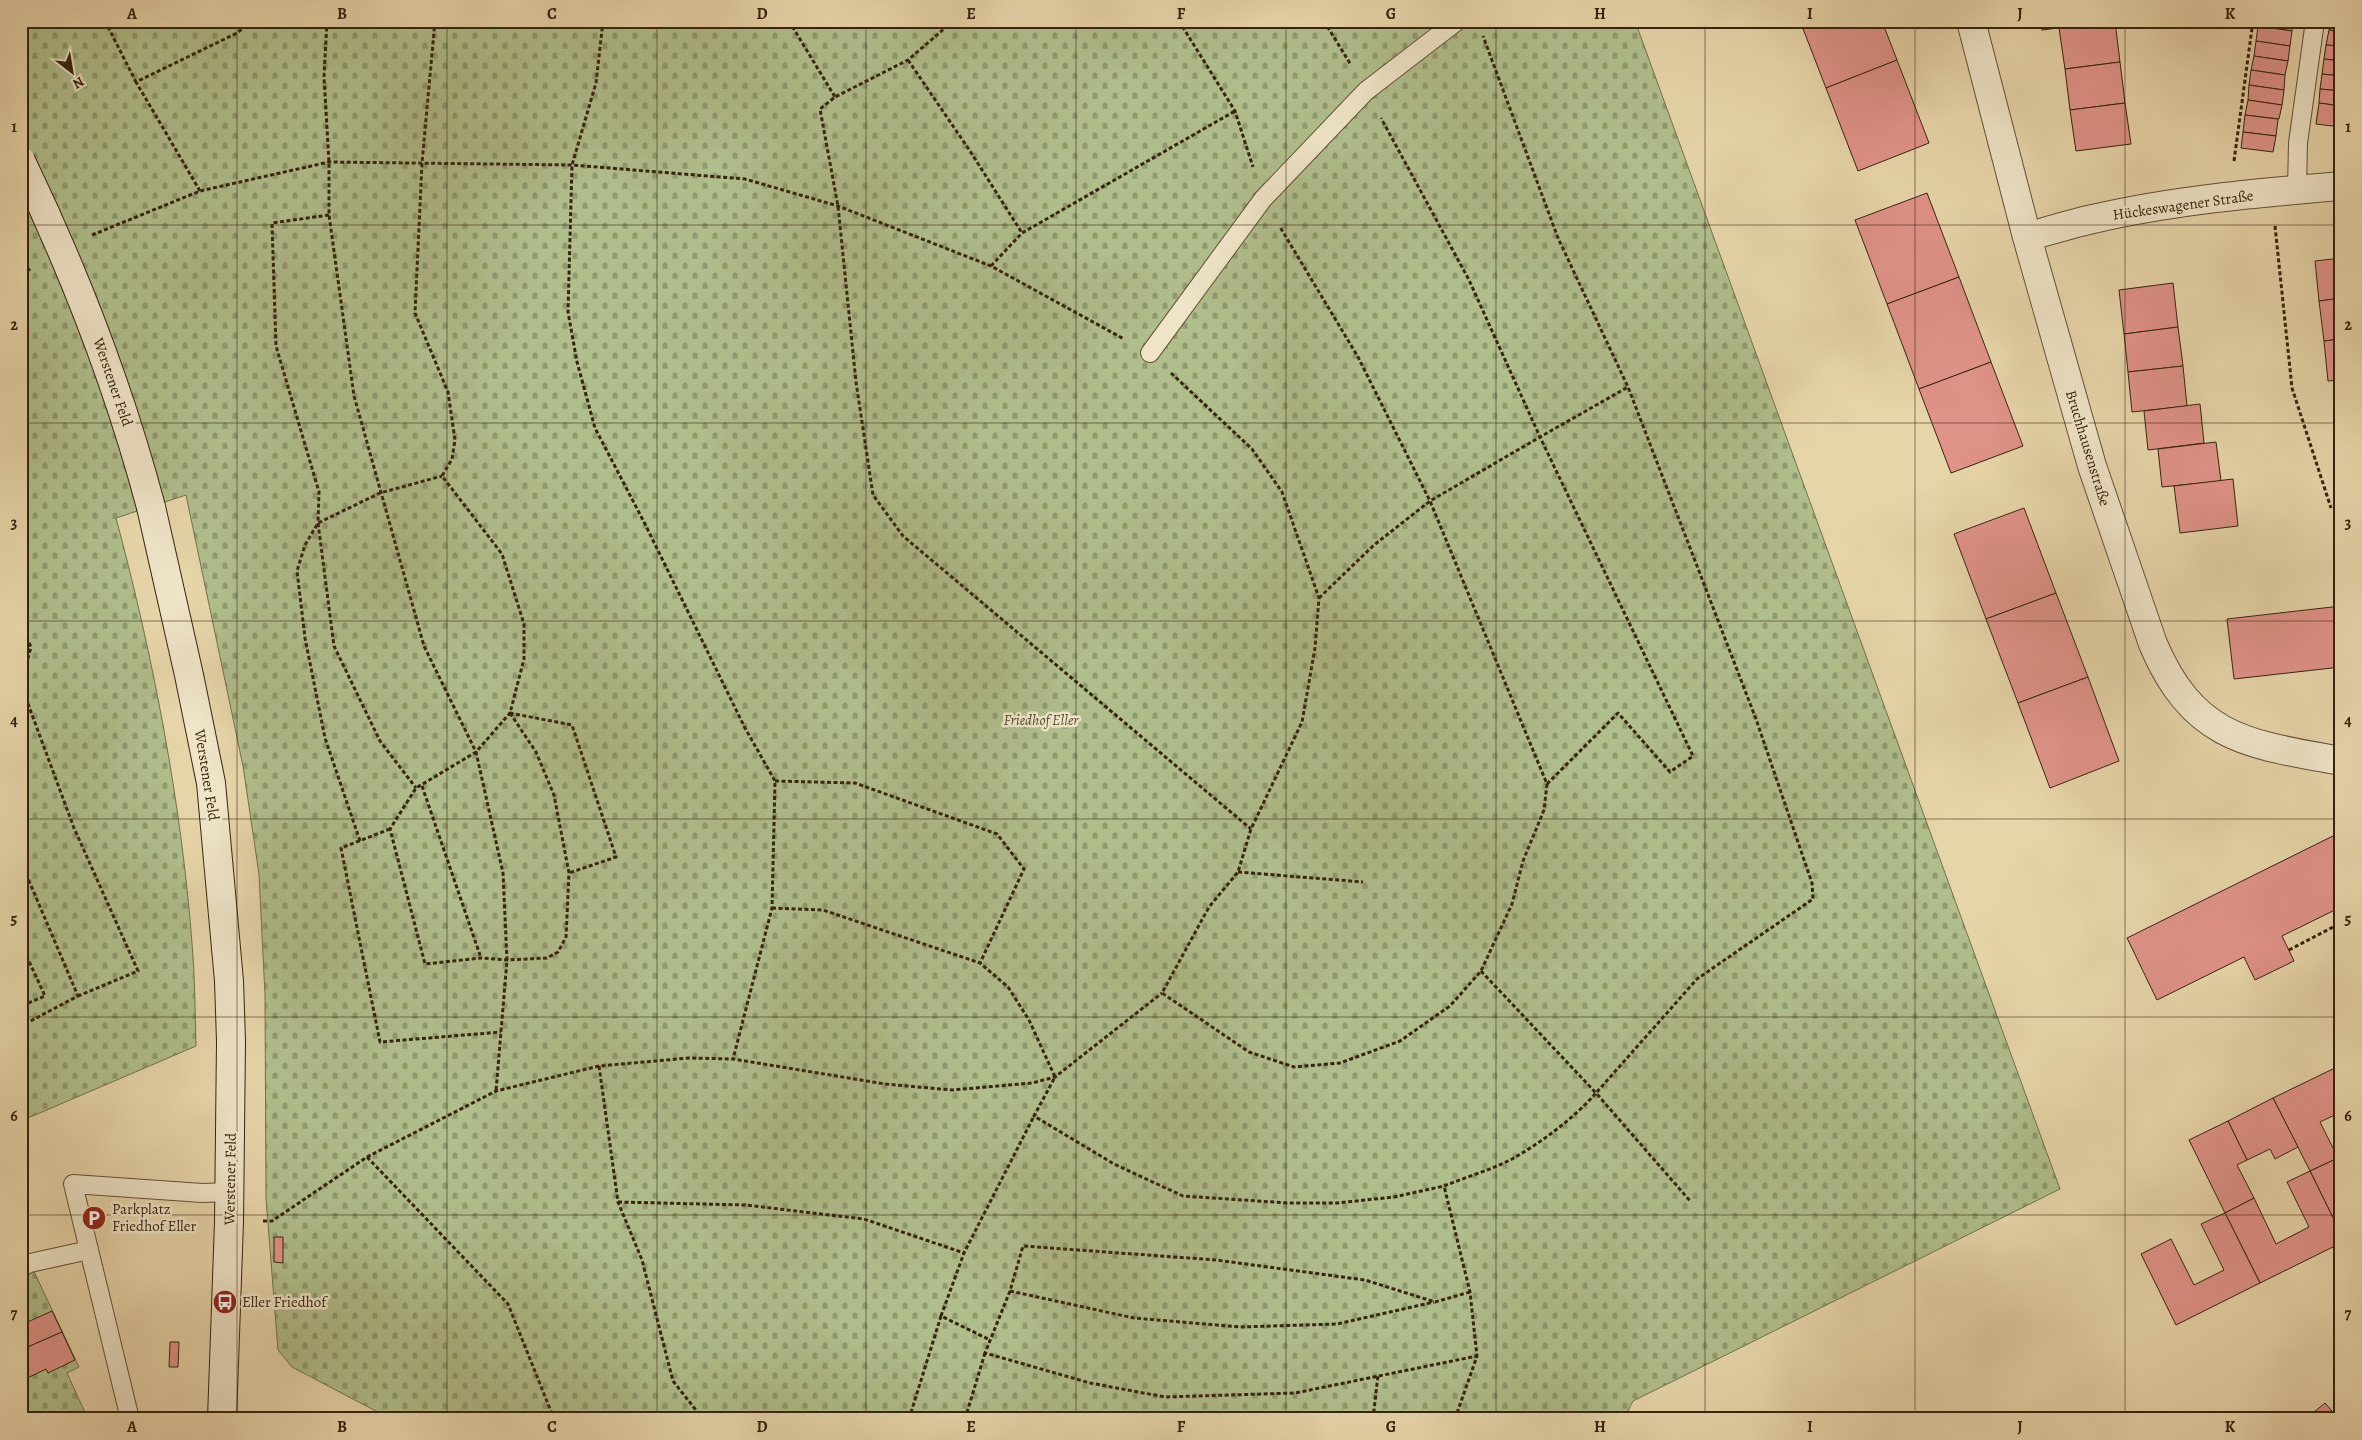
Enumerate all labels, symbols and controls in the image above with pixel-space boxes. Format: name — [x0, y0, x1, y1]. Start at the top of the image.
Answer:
text: A — [126, 3, 138, 25]
text: B — [337, 3, 347, 25]
text: C — [547, 3, 557, 25]
text: D — [756, 3, 768, 25]
text: E — [966, 3, 976, 25]
text: F — [1177, 3, 1186, 25]
text: G — [1386, 3, 1396, 25]
text: H — [1594, 3, 1606, 25]
text: I — [1807, 3, 1813, 25]
text: J — [2017, 3, 2023, 25]
text: K — [2225, 3, 2236, 25]
north arrow — [48, 48, 98, 98]
text: N — [69, 72, 88, 93]
text: 1 — [11, 116, 17, 138]
text: 1 — [2345, 116, 2351, 138]
street label: Hückeswagener Straße — [2111, 185, 2255, 225]
text: 2 — [10, 314, 18, 336]
text: 2 — [2344, 314, 2352, 336]
street label: Werstener Feld — [88, 334, 138, 430]
street label: Bruchhausenstraße — [2061, 388, 2115, 509]
text: 3 — [11, 512, 18, 534]
text: 3 — [2345, 512, 2352, 534]
text: 4 — [10, 710, 18, 732]
park label: Friedhof Eller — [1004, 710, 1079, 730]
text: 4 — [2344, 710, 2352, 732]
street label: Werstener Feld — [190, 727, 224, 823]
text: 5 — [11, 908, 18, 930]
text: 5 — [2345, 908, 2352, 930]
text: 6 — [10, 1105, 18, 1127]
text: 6 — [2344, 1105, 2352, 1127]
street label: Werstener Feld — [219, 1132, 241, 1226]
place label: Parkplatz Friedhof Eller — [112, 1199, 196, 1236]
parking icon: Parkplatz Friedhof Eller — [81, 1205, 107, 1231]
bus stop icon: Eller Friedhof — [212, 1289, 238, 1315]
place label: Eller Friedhof — [242, 1292, 328, 1312]
text: 7 — [11, 1303, 18, 1325]
text: 7 — [2345, 1303, 2352, 1325]
text: A — [126, 1416, 138, 1438]
text: B — [337, 1416, 347, 1438]
text: C — [547, 1416, 557, 1438]
text: D — [756, 1416, 768, 1438]
text: E — [966, 1416, 976, 1438]
text: F — [1177, 1416, 1186, 1438]
text: G — [1386, 1416, 1396, 1438]
text: H — [1594, 1416, 1606, 1438]
text: I — [1807, 1416, 1813, 1438]
text: J — [2017, 1416, 2023, 1438]
text: K — [2225, 1416, 2236, 1438]

